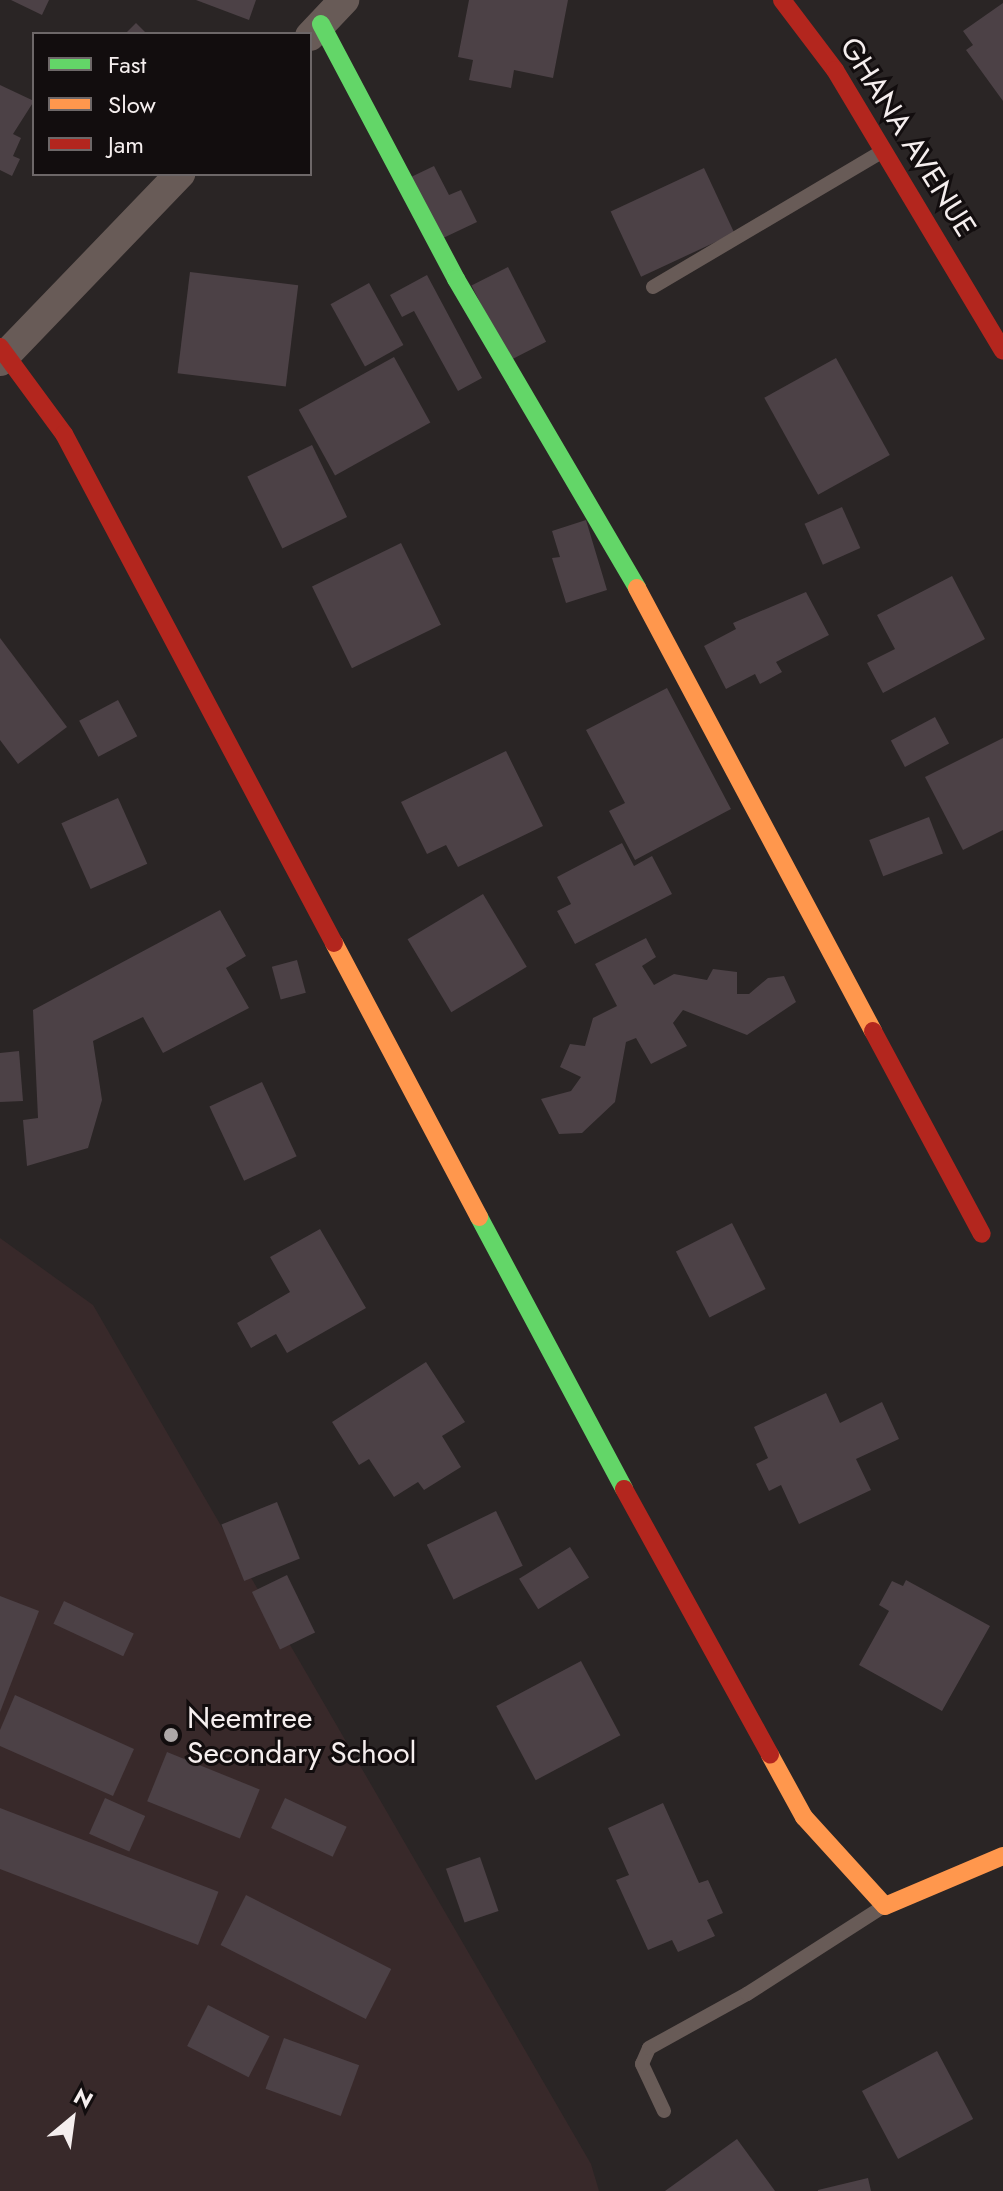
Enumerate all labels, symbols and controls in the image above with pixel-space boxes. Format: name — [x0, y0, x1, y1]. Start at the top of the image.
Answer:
street label: GHANA AVENUE — [832, 31, 984, 243]
legend — [32, 32, 312, 176]
text: Fast — [108, 47, 146, 82]
text: Slow — [108, 87, 156, 122]
text: Jam — [108, 127, 144, 162]
place label: Neemtree Secondary School — [187, 1700, 416, 1770]
marker: Neemtree Secondary School — [162, 1726, 180, 1744]
north arrow — [32, 2079, 112, 2159]
text: N — [68, 2080, 99, 2116]

